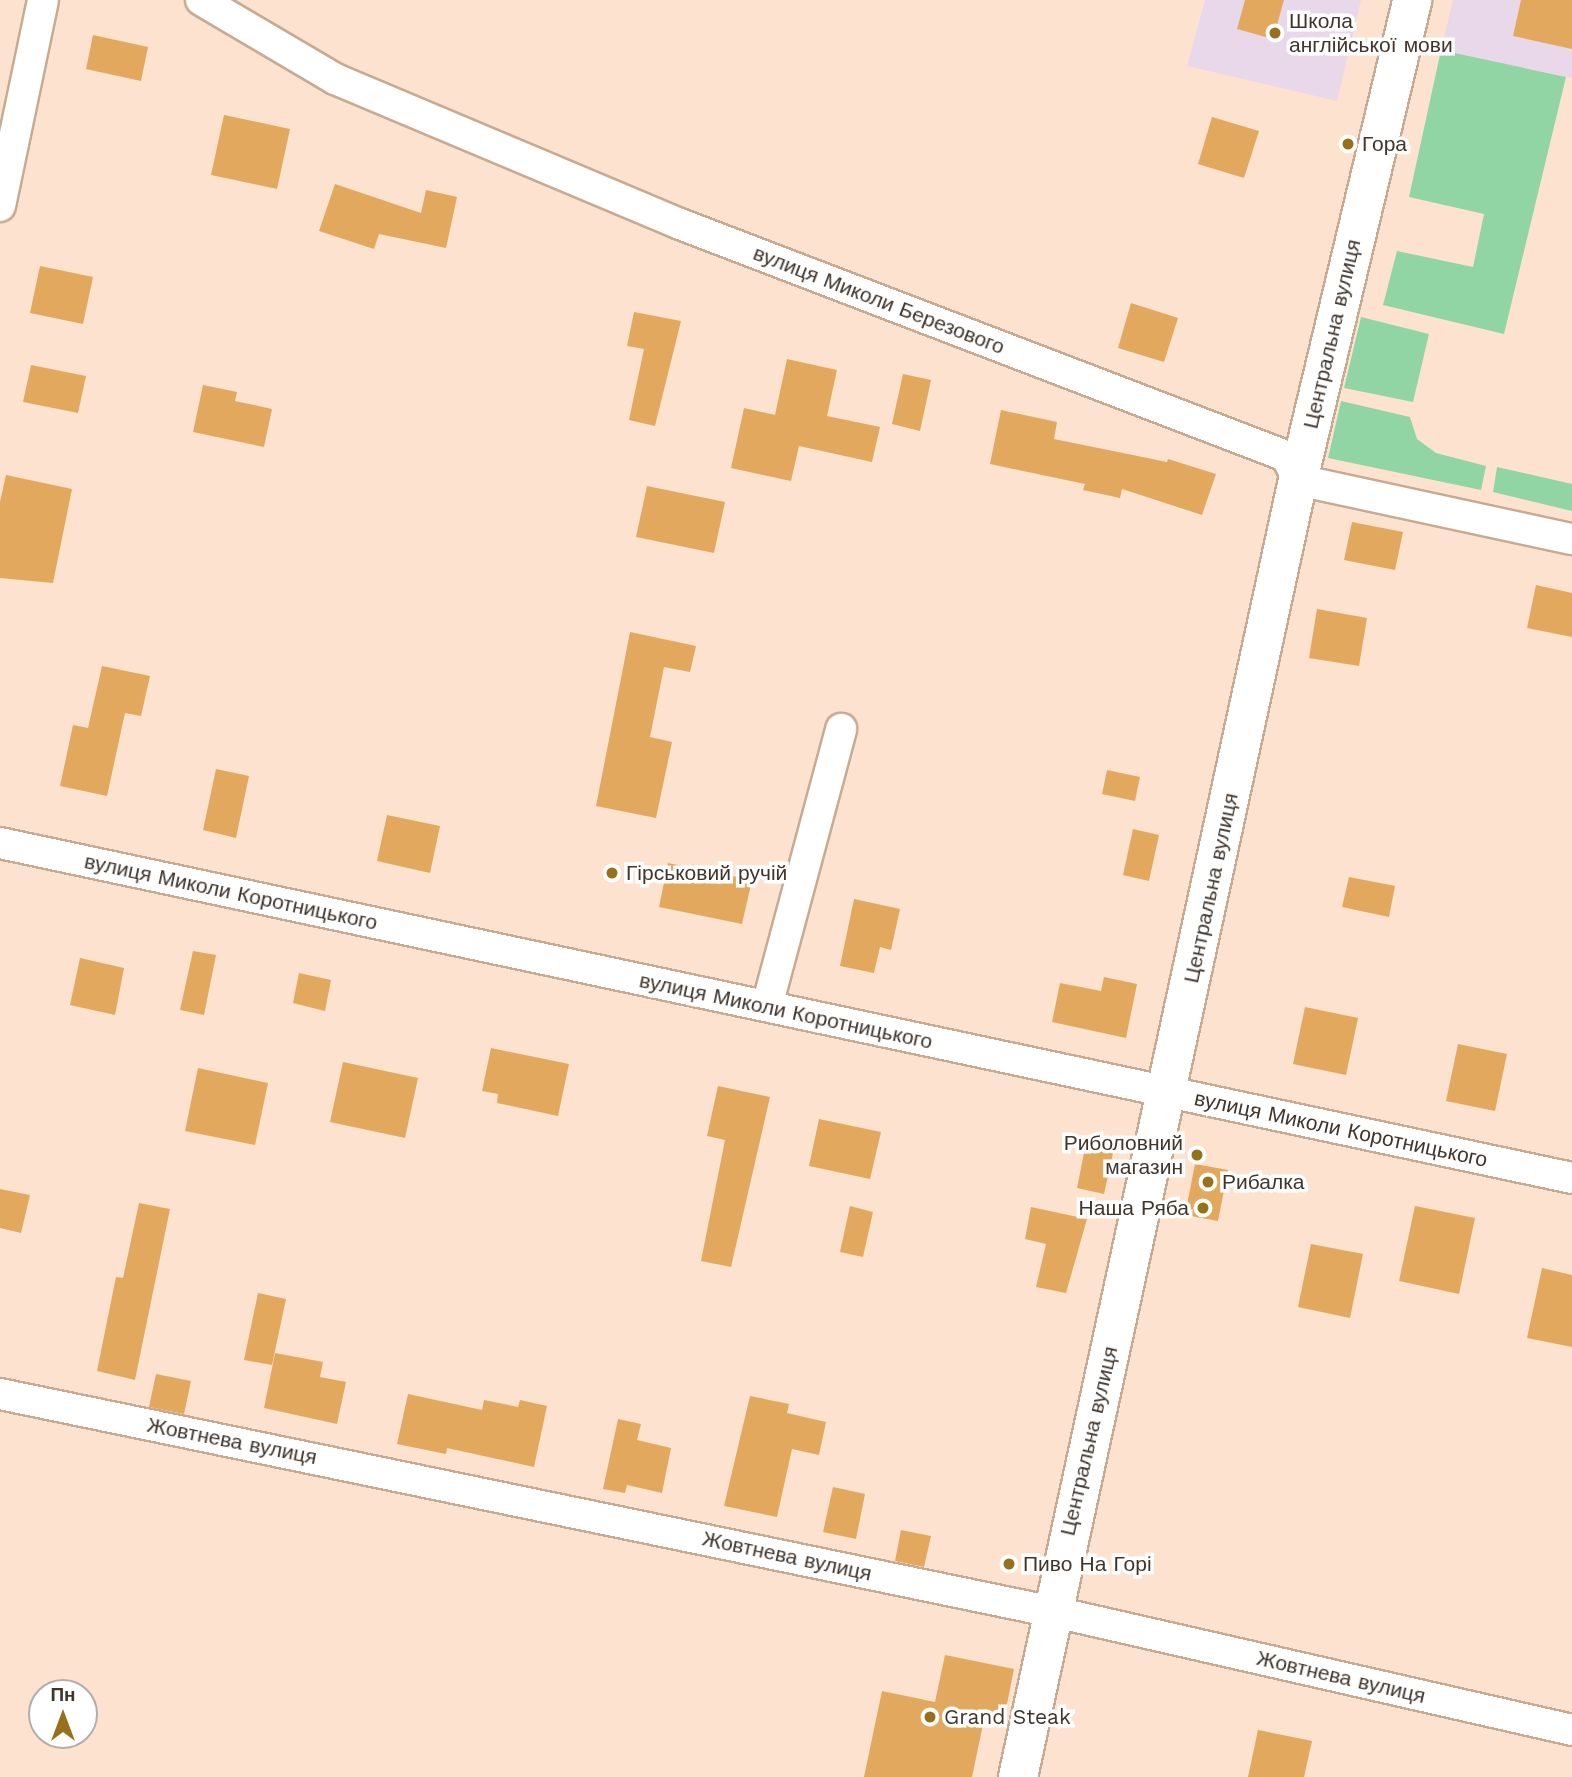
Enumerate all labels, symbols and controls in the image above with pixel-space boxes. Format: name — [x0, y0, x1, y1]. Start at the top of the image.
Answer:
place label: Школа англійської мови — [1289, 8, 1453, 58]
marker: Школа англійської мови — [1267, 25, 1283, 41]
place label: Гора — [1362, 131, 1407, 157]
marker: Гора — [1340, 136, 1356, 152]
street label: Центральна вулиця — [1298, 237, 1366, 431]
street label: вулиця Миколи Березового — [750, 240, 1008, 360]
street label: Центральна вулиця — [1179, 791, 1243, 985]
street label: вулиця Миколи Коротницького — [82, 849, 380, 935]
place label: Гірськовий ручій — [626, 860, 787, 886]
marker: Гірськовий ручій — [604, 865, 620, 881]
street label: вулиця Миколи Коротницького — [637, 968, 935, 1054]
street label: вулиця Миколи Коротницького — [1192, 1086, 1490, 1172]
place label: Риболовний магазин — [1064, 1130, 1183, 1180]
marker: Риболовний магазин — [1189, 1147, 1205, 1163]
place label: Рибалка — [1222, 1169, 1305, 1195]
marker: Рибалка — [1200, 1174, 1216, 1190]
place label: Наша Ряба — [1079, 1195, 1189, 1221]
marker: Наша Ряба — [1195, 1200, 1211, 1216]
street label: Центральна вулиця — [1055, 1344, 1123, 1538]
street label: Жовтнева вулиця — [145, 1412, 319, 1470]
street label: Жовтнева вулиця — [700, 1526, 874, 1586]
place label: Пиво На Горі — [1023, 1551, 1152, 1577]
marker: Пиво На Горі — [1001, 1556, 1017, 1572]
street label: Жовтнева вулиця — [1254, 1645, 1428, 1709]
north arrow — [28, 1679, 98, 1749]
text: Пн — [50, 1683, 76, 1706]
place label: Grand Steak — [944, 1704, 1071, 1730]
marker: Grand Steak — [922, 1709, 938, 1725]

